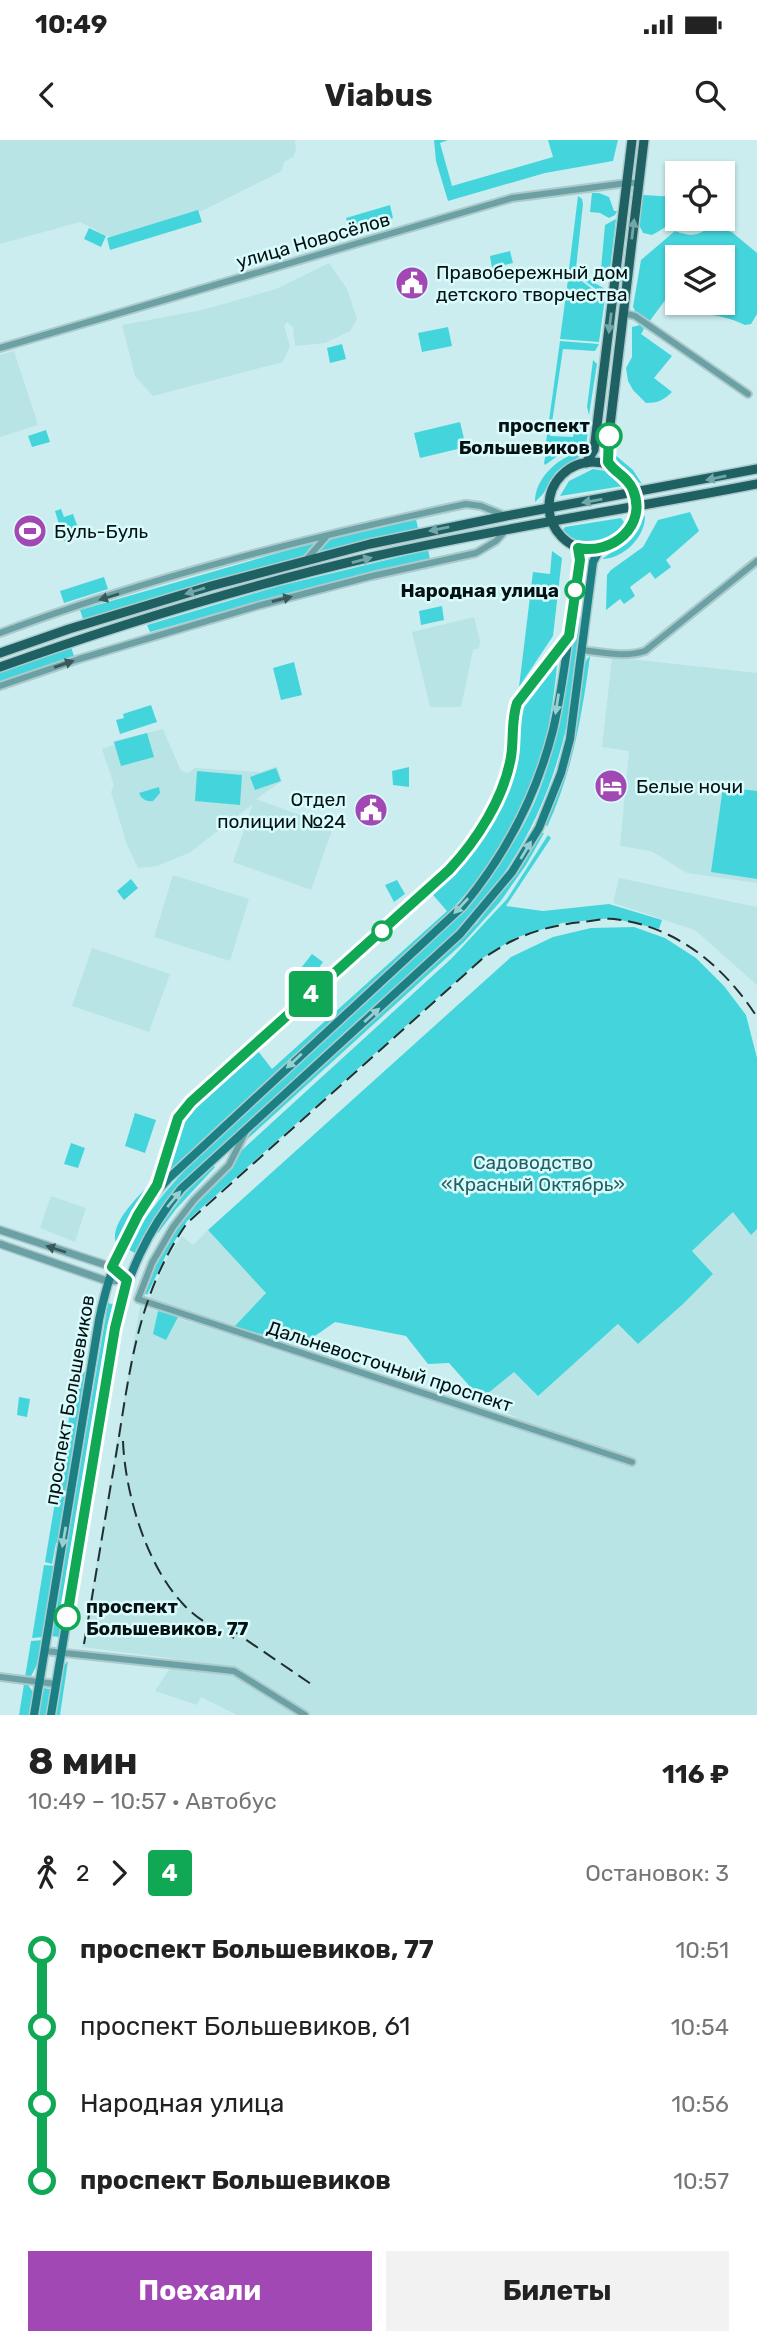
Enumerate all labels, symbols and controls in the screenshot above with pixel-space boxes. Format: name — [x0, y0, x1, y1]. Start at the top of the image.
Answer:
text: 10:49 — [35, 9, 108, 40]
icon: back — [28, 76, 66, 114]
text: Viabus — [324, 76, 433, 114]
icon: search — [691, 76, 729, 114]
map controls — [665, 161, 735, 315]
button: locate — [665, 161, 735, 231]
street label: улица Новосёлов — [234, 208, 393, 273]
one-way arrow — [628, 217, 639, 239]
button: layers — [665, 245, 735, 315]
place label: Правобережный дом детского творчества — [436, 261, 628, 306]
public building icon: Правобережный дом детского творчества — [393, 264, 431, 302]
one-way arrow — [604, 312, 615, 334]
place label: проспект Большевиков — [459, 414, 591, 459]
marker: проспект Большевиков — [596, 423, 622, 449]
one-way arrow — [705, 472, 727, 483]
one-way arrow — [581, 495, 603, 506]
sports icon: Буль-Буль — [11, 512, 49, 550]
place label: Буль-Буль — [54, 520, 149, 543]
one-way arrow — [428, 524, 450, 535]
one-way arrow — [351, 554, 373, 565]
place label: Народная улица — [400, 579, 559, 602]
marker: Народная улица — [565, 580, 585, 600]
one-way arrow — [184, 587, 205, 597]
one-way arrow — [98, 593, 119, 603]
one-way arrow — [272, 593, 294, 604]
one-way arrow — [54, 658, 75, 669]
one-way arrow — [551, 693, 562, 715]
hotel icon: Белые ночи — [592, 767, 630, 805]
place label: Белые ночи — [636, 775, 743, 798]
place label: Отдел полиции №24 — [217, 788, 346, 833]
public building icon: Отдел полиции №24 — [352, 791, 390, 829]
one-way arrow — [520, 840, 533, 859]
one-way arrow — [454, 897, 470, 914]
unlabelled marker — [372, 921, 392, 941]
line badge: 4 — [288, 971, 334, 1017]
text: 4 — [303, 980, 319, 1008]
one-way arrow — [363, 1007, 381, 1023]
one-way arrow — [286, 1052, 303, 1068]
park label: Садоводство «Красный Октябрь» — [441, 1151, 625, 1196]
one-way arrow — [166, 1190, 181, 1208]
one-way arrow — [45, 1243, 66, 1253]
street label: проспект Большевиков — [40, 1293, 99, 1507]
street label: Дальневосточный проспект — [264, 1316, 516, 1417]
one-way arrow — [58, 1526, 69, 1548]
place label: проспект Большевиков, 77 — [86, 1595, 249, 1640]
marker: проспект Большевиков, 77 — [54, 1604, 80, 1630]
text: 8 мин — [28, 1738, 138, 1784]
text: 116 ₽ — [662, 1759, 729, 1790]
text: 10:49 – 10:57 · Автобус — [28, 1787, 277, 1815]
icon: walk — [28, 1854, 66, 1892]
icon: forward — [100, 1854, 138, 1892]
text: 2 — [76, 1859, 90, 1887]
text: 4 — [162, 1859, 178, 1887]
text: Остановок: 3 — [585, 1859, 729, 1887]
text: проспект Большевиков, 77 — [80, 1934, 434, 1965]
text: 10:51 — [676, 1936, 729, 1964]
text: проспект Большевиков, 61 — [80, 2011, 410, 2042]
text: 10:54 — [671, 2013, 729, 2041]
text: Народная улица — [80, 2088, 284, 2119]
text: 10:56 — [671, 2090, 729, 2118]
text: проспект Большевиков — [80, 2165, 391, 2196]
text: 10:57 — [673, 2167, 729, 2195]
button: Поехали — [28, 2251, 372, 2331]
button: Билеты — [386, 2251, 729, 2331]

